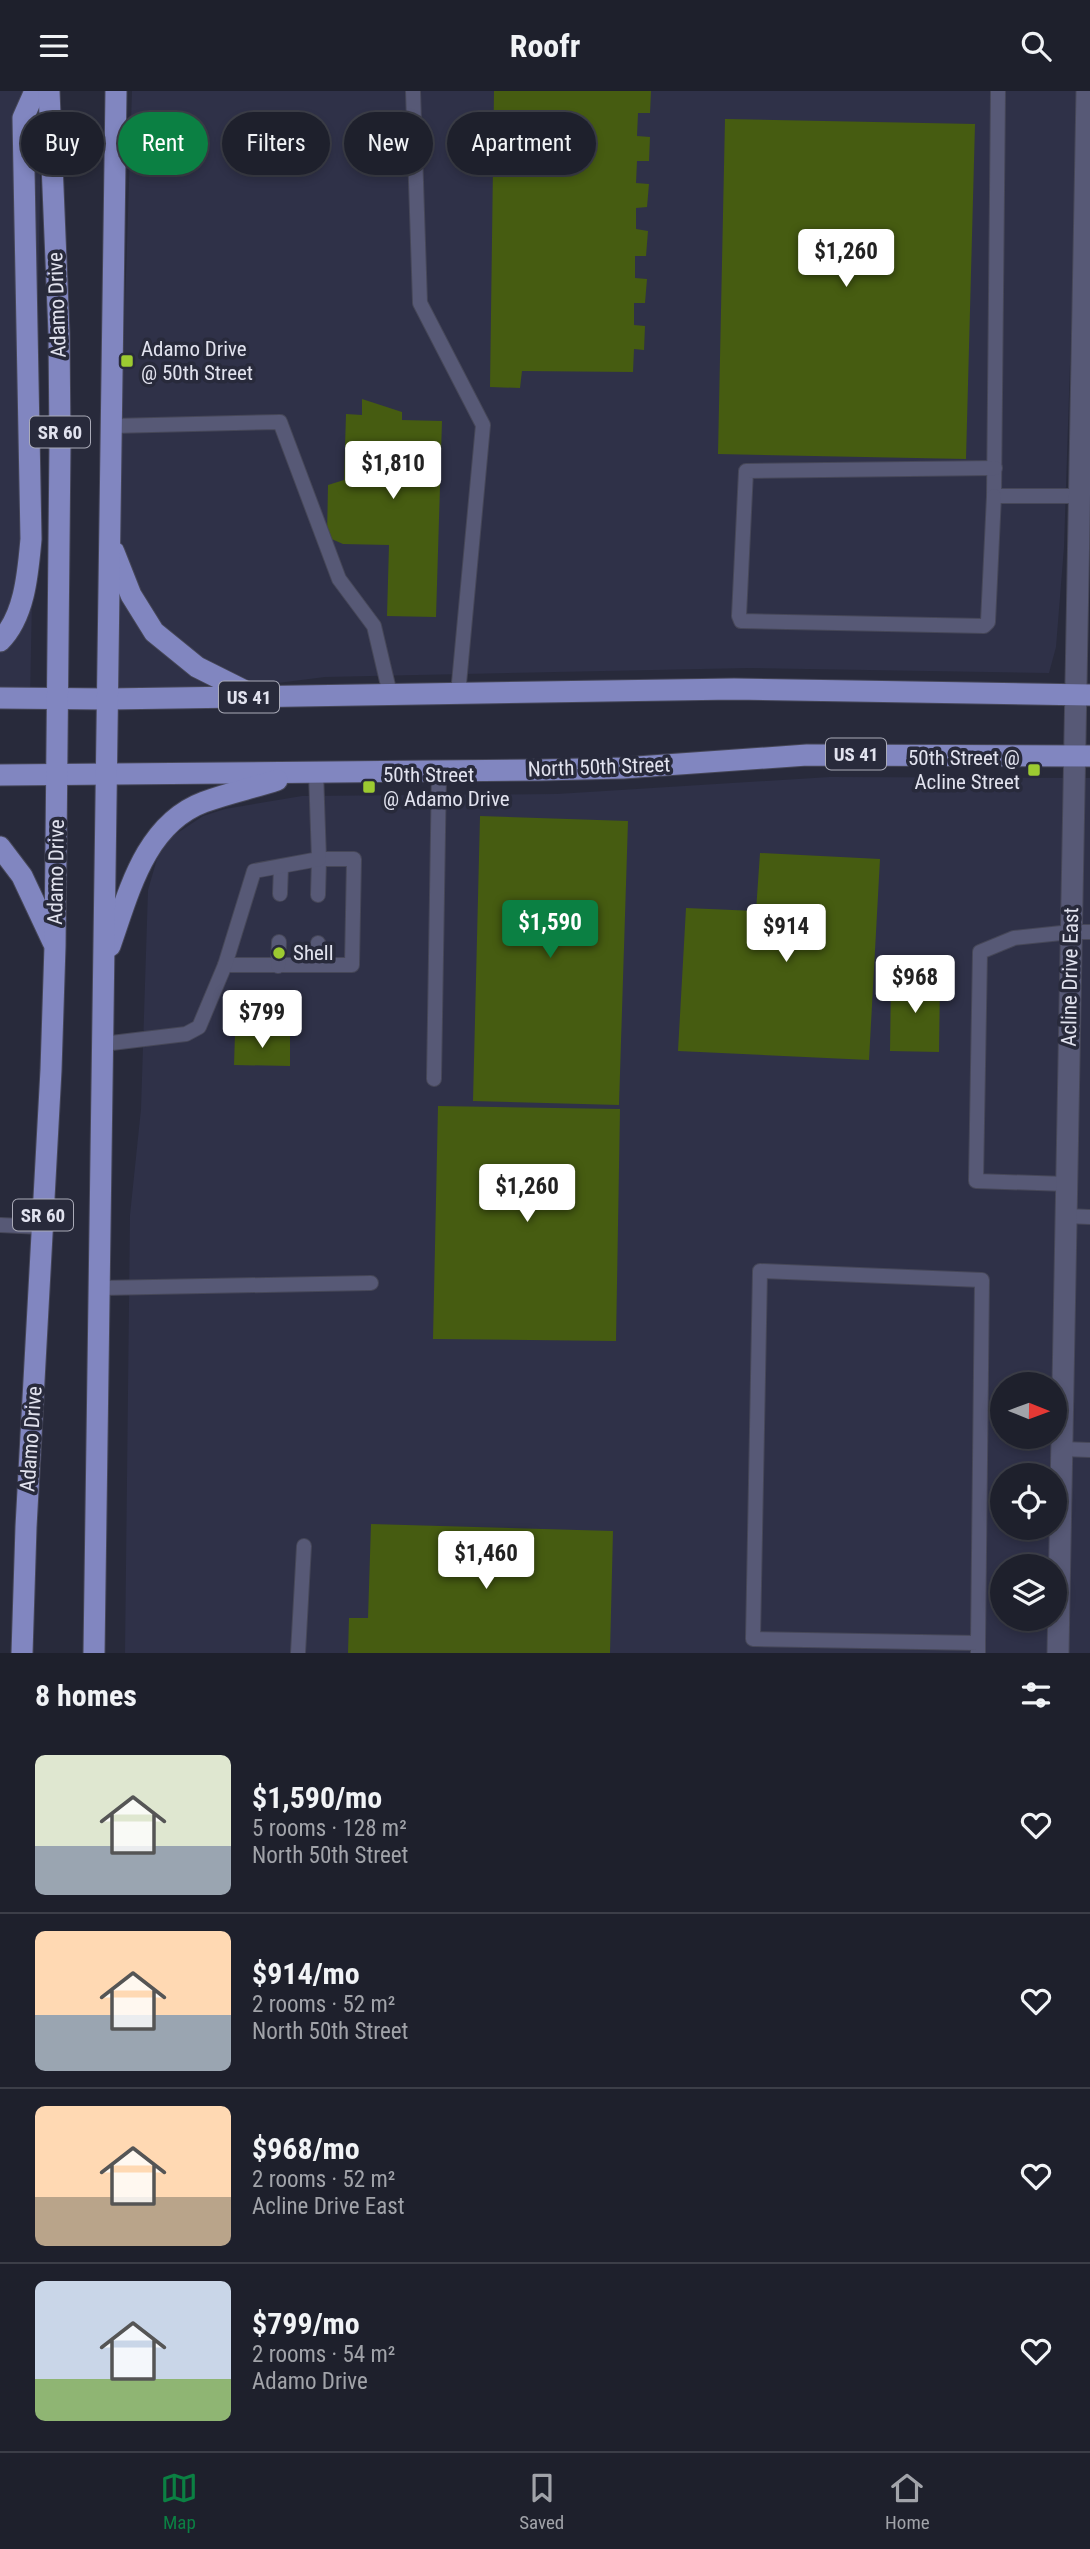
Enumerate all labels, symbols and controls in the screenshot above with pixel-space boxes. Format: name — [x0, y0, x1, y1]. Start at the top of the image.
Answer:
icon: menu — [35, 27, 73, 65]
text: Roofr — [510, 27, 580, 65]
icon: search — [1017, 27, 1055, 65]
chip: Buy — [21, 112, 104, 175]
chip: Rent — [118, 112, 208, 175]
chip: Filters — [222, 112, 330, 175]
chip: New — [344, 112, 433, 175]
chip: Apartment — [447, 112, 596, 175]
pin: $1,260 — [789, 229, 903, 289]
text: $1,260 — [814, 238, 878, 265]
street label: Adamo Drive — [43, 252, 71, 358]
place label: Adamo Drive @ 50th Street — [141, 337, 253, 385]
marker: Adamo Drive @ 50th Street — [119, 353, 135, 369]
road number: SR 60 — [30, 417, 90, 447]
pin: $1,810 — [336, 441, 450, 501]
text: $1,810 — [361, 450, 425, 477]
road number: US 41 — [219, 681, 279, 713]
road number: US 41 — [826, 739, 886, 769]
place label: 50th Street @ Acline Street — [908, 746, 1020, 794]
street label: North 50th Street — [527, 753, 671, 781]
marker: 50th Street @ Acline Street — [1026, 762, 1042, 778]
place label: 50th Street @ Adamo Drive — [383, 763, 510, 811]
marker: 50th Street @ Adamo Drive — [361, 779, 377, 795]
street label: Adamo Drive — [43, 819, 69, 925]
pin: $1,590 — [493, 901, 607, 960]
pin: $914 — [745, 905, 827, 964]
street label: Acline Drive East — [1057, 907, 1083, 1047]
text: $1,590 — [518, 909, 582, 936]
text: $914 — [763, 913, 809, 940]
place label: Shell — [293, 941, 334, 965]
marker: Shell — [271, 945, 287, 961]
pin: $968 — [874, 955, 956, 1015]
text: $968 — [892, 964, 938, 991]
pin: $799 — [221, 991, 303, 1050]
text: $799 — [239, 999, 285, 1026]
pin: $1,260 — [470, 1165, 584, 1224]
text: $1,260 — [495, 1173, 559, 1200]
road number: SR 60 — [13, 1199, 73, 1231]
north arrow — [990, 1372, 1068, 1449]
map controls — [990, 1372, 1067, 1631]
street label: Adamo Drive — [15, 1385, 47, 1493]
button: locate — [990, 1463, 1067, 1540]
pin: $1,460 — [429, 1531, 543, 1591]
text: $1,460 — [454, 1540, 518, 1567]
button: layers — [990, 1554, 1067, 1631]
icon: filters — [1017, 1676, 1055, 1714]
text: 8 homes — [35, 1678, 137, 1713]
text: $1,590/mo — [252, 1780, 382, 1815]
icon: home — [91, 1783, 175, 1867]
icon: heart — [1017, 1806, 1055, 1844]
text: 5 rooms · 128 m² — [252, 1815, 407, 1842]
text: North 50th Street — [252, 1842, 408, 1869]
text: $914/mo — [252, 1956, 360, 1991]
icon: home — [91, 1959, 175, 2043]
icon: heart — [1017, 1982, 1055, 2020]
text: 2 rooms · 52 m² — [252, 1991, 395, 2018]
text: North 50th Street — [252, 2018, 408, 2045]
text: $968/mo — [252, 2131, 360, 2166]
icon: home — [91, 2134, 175, 2218]
icon: heart — [1017, 2157, 1055, 2195]
text: 2 rooms · 52 m² — [252, 2166, 395, 2193]
text: Acline Drive East — [252, 2193, 405, 2220]
text: $799/mo — [252, 2306, 360, 2341]
icon: home — [91, 2309, 175, 2393]
icon: heart — [1017, 2332, 1055, 2370]
text: 2 rooms · 54 m² — [252, 2341, 395, 2368]
text: Adamo Drive — [252, 2368, 368, 2395]
tab: Map — [160, 2469, 198, 2534]
tab: Saved — [519, 2469, 564, 2534]
tab: Home — [885, 2469, 930, 2534]

